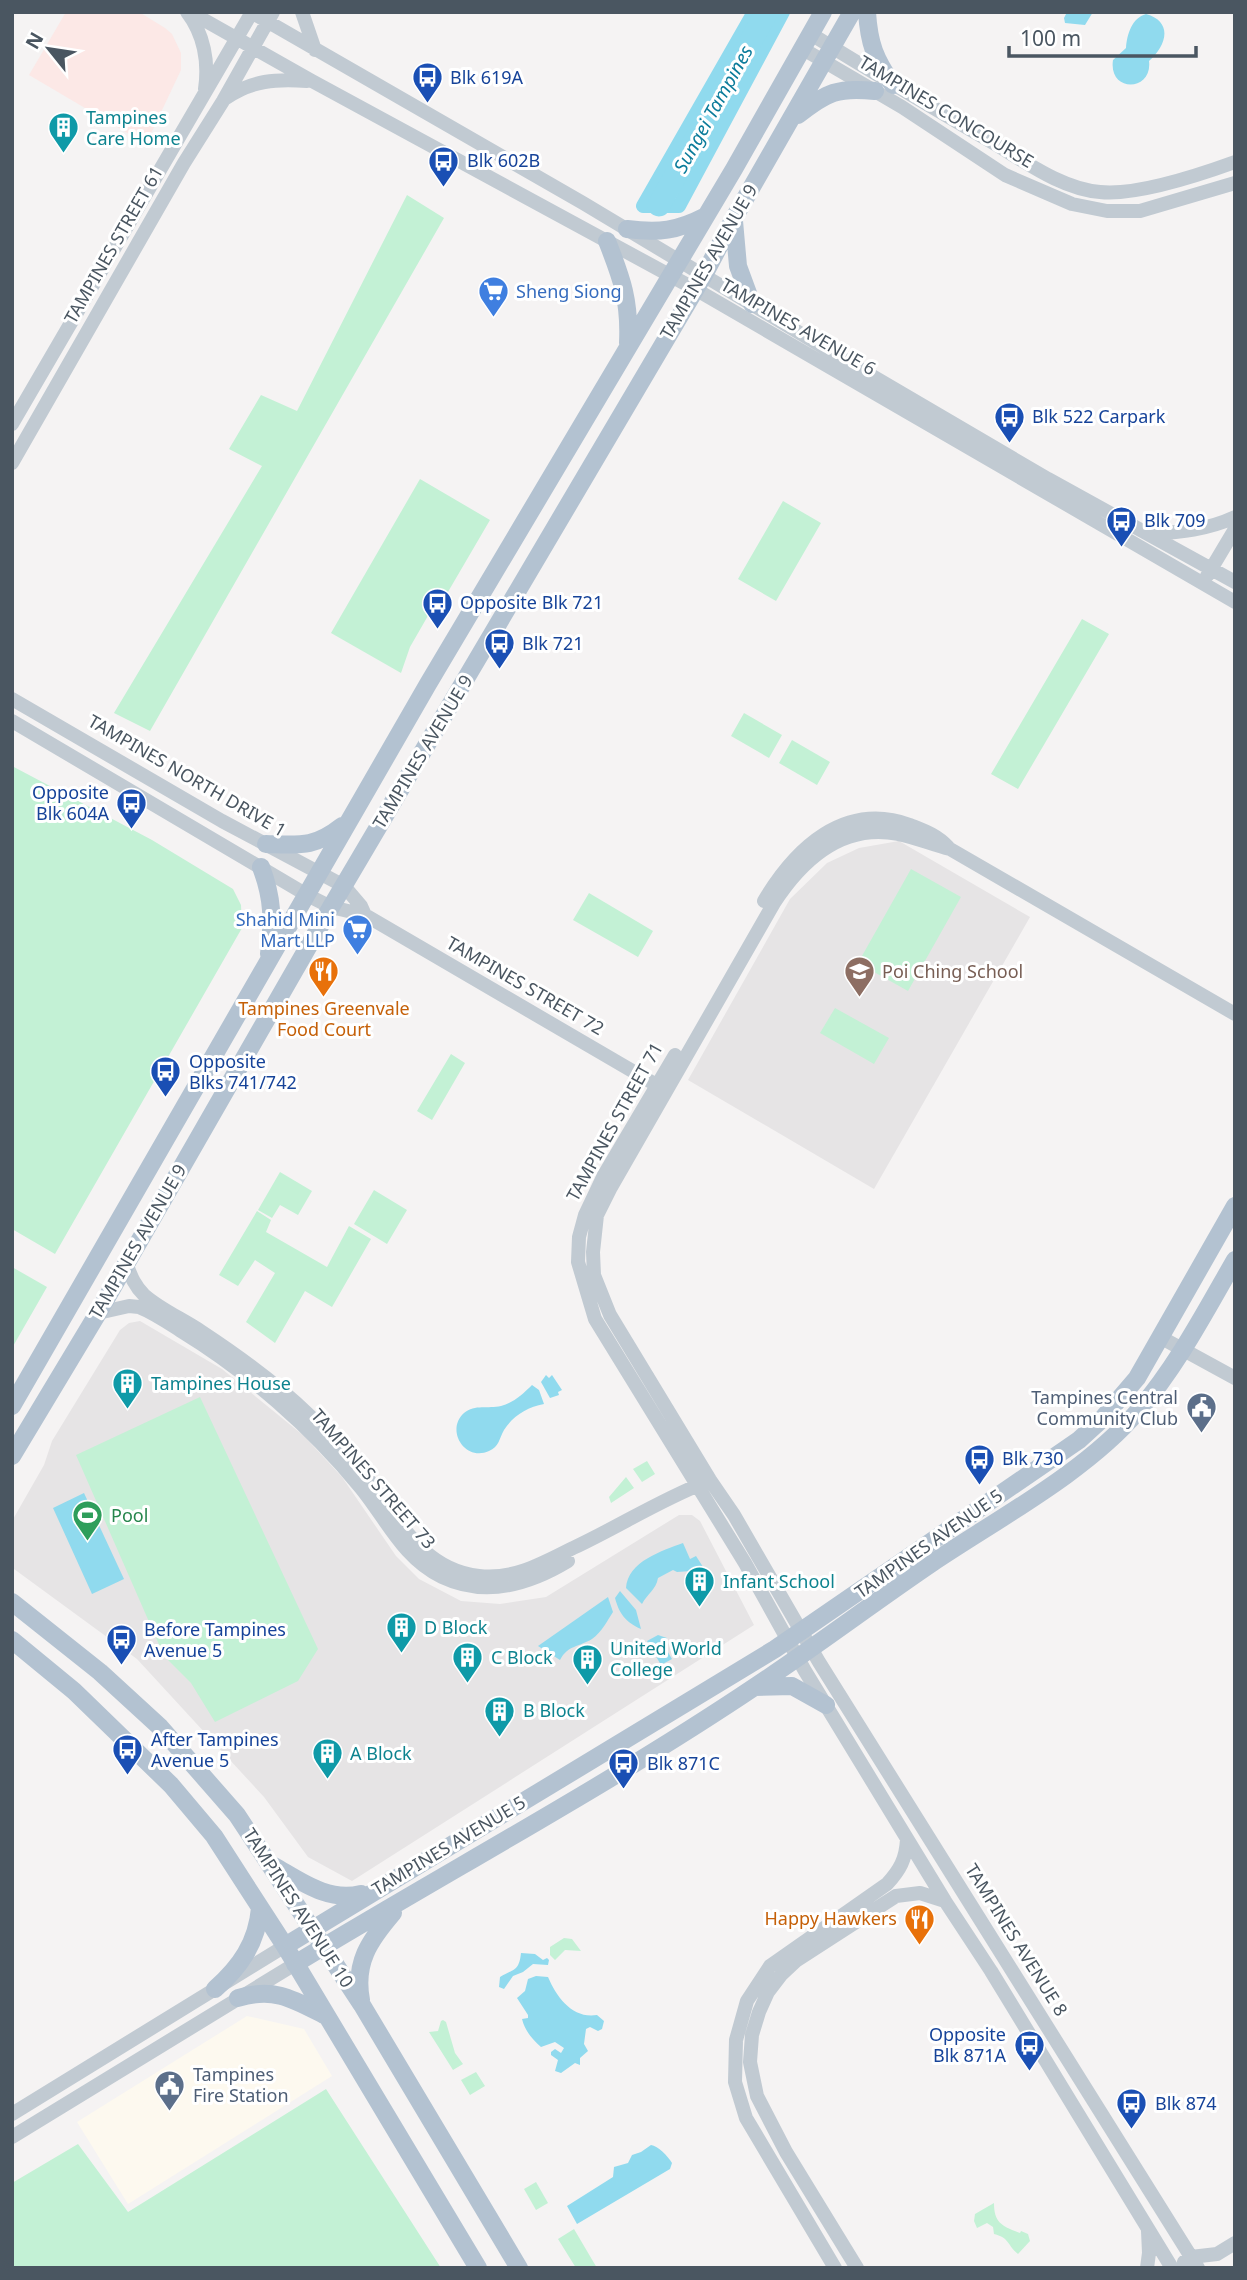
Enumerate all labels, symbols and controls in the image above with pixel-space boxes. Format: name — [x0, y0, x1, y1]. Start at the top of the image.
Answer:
north arrow — [14, 14, 84, 84]
scale bar — [1009, 14, 1196, 58]
text: 100 m — [1020, 24, 1081, 52]
text: N — [19, 27, 49, 54]
water label: Sungei Tampines — [667, 41, 759, 177]
street label: TAMPINES CONCOURSE — [855, 49, 1038, 173]
bus stop icon: Blk 619A — [410, 61, 444, 105]
place label: Blk 619A — [450, 65, 524, 89]
place label: Tampines Care Home — [86, 105, 181, 150]
building icon: Tampines Care Home — [46, 111, 80, 155]
bus stop icon: Blk 602B — [427, 144, 461, 188]
place label: Blk 602B — [467, 148, 540, 172]
street label: TAMPINES STREET 61 — [58, 161, 168, 328]
street label: TAMPINES AVENUE 9 — [654, 180, 762, 343]
street label: TAMPINES AVENUE 6 — [717, 272, 880, 380]
supermarket icon: Sheng Siong — [476, 275, 510, 319]
place label: Sheng Siong — [516, 279, 622, 303]
bus stop icon: Blk 522 Carpark — [992, 400, 1026, 444]
place label: Blk 522 Carpark — [1032, 404, 1166, 428]
bus stop icon: Blk 709 — [1104, 504, 1138, 548]
place label: Blk 709 — [1144, 508, 1206, 532]
bus stop icon: Opposite Blk 721 — [420, 586, 454, 630]
place label: Opposite Blk 721 — [460, 590, 603, 614]
bus stop icon: Blk 721 — [482, 627, 516, 671]
place label: Blk 721 — [522, 631, 584, 655]
street label: TAMPINES AVENUE 9 — [367, 670, 478, 833]
street label: TAMPINES NORTH DRIVE 1 — [84, 708, 291, 842]
place label: Opposite Blk 604A — [32, 780, 109, 825]
bus stop icon: Opposite Blk 604A — [115, 786, 149, 830]
place label: Shahid Mini Mart LLP — [236, 907, 335, 952]
supermarket icon: Shahid Mini Mart LLP — [341, 913, 375, 957]
street label: TAMPINES STREET 72 — [442, 930, 609, 1040]
restaurant icon: Tampines Greenvale Food Court — [307, 954, 341, 998]
school or university icon: Poi Ching School — [842, 955, 876, 999]
place label: Poi Ching School — [882, 959, 1023, 983]
place label: Tampines Greenvale Food Court — [238, 996, 410, 1041]
street label: TAMPINES STREET 71 — [560, 1038, 668, 1205]
place label: Opposite Blks 741/742 — [189, 1049, 297, 1094]
bus stop icon: Opposite Blks 741/742 — [149, 1055, 183, 1099]
street label: TAMPINES AVENUE 9 — [83, 1160, 191, 1323]
building icon: Tampines House — [111, 1367, 145, 1411]
place label: Tampines House — [151, 1371, 291, 1395]
place label: Tampines Central Community Club — [1031, 1385, 1178, 1430]
public building icon: Tampines Central Community Club — [1184, 1391, 1218, 1435]
street label: TAMPINES STREET 73 — [306, 1403, 441, 1553]
bus stop icon: Blk 730 — [962, 1442, 996, 1486]
place label: Blk 730 — [1002, 1446, 1064, 1470]
street label: TAMPINES AVENUE 5 — [850, 1483, 1007, 1603]
sports icon: Pool — [71, 1499, 105, 1543]
place label: Pool — [111, 1503, 148, 1527]
building icon: Infant School — [683, 1565, 717, 1609]
place label: Infant School — [723, 1569, 835, 1593]
building icon: D Block — [384, 1611, 418, 1655]
place label: D Block — [424, 1615, 488, 1639]
place label: Before Tampines Avenue 5 — [144, 1617, 286, 1662]
bus stop icon: Before Tampines Avenue 5 — [104, 1623, 138, 1667]
place label: United World College — [610, 1636, 722, 1681]
building icon: C Block — [451, 1641, 485, 1685]
building icon: United World College — [570, 1642, 604, 1686]
place label: C Block — [491, 1645, 553, 1669]
building icon: B Block — [483, 1694, 517, 1738]
place label: B Block — [523, 1698, 585, 1722]
place label: After Tampines Avenue 5 — [151, 1727, 279, 1772]
bus stop icon: After Tampines Avenue 5 — [111, 1733, 145, 1777]
building icon: A Block — [310, 1737, 344, 1781]
place label: A Block — [350, 1741, 412, 1765]
bus stop icon: Blk 871C — [607, 1747, 641, 1791]
place label: Blk 871C — [647, 1751, 720, 1775]
street label: TAMPINES AVENUE 5 — [367, 1790, 530, 1901]
street label: TAMPINES AVENUE 10 — [238, 1823, 359, 1992]
street label: TAMPINES AVENUE 8 — [960, 1859, 1073, 2020]
restaurant icon: Happy Hawkers — [903, 1902, 937, 1946]
place label: Happy Hawkers — [765, 1906, 897, 1930]
place label: Opposite Blk 871A — [929, 2022, 1006, 2067]
bus stop icon: Opposite Blk 871A — [1012, 2028, 1046, 2072]
place label: Tampines Fire Station — [193, 2062, 289, 2107]
public building icon: Tampines Fire Station — [153, 2068, 187, 2112]
bus stop icon: Blk 874 — [1115, 2087, 1149, 2131]
place label: Blk 874 — [1155, 2091, 1217, 2115]

